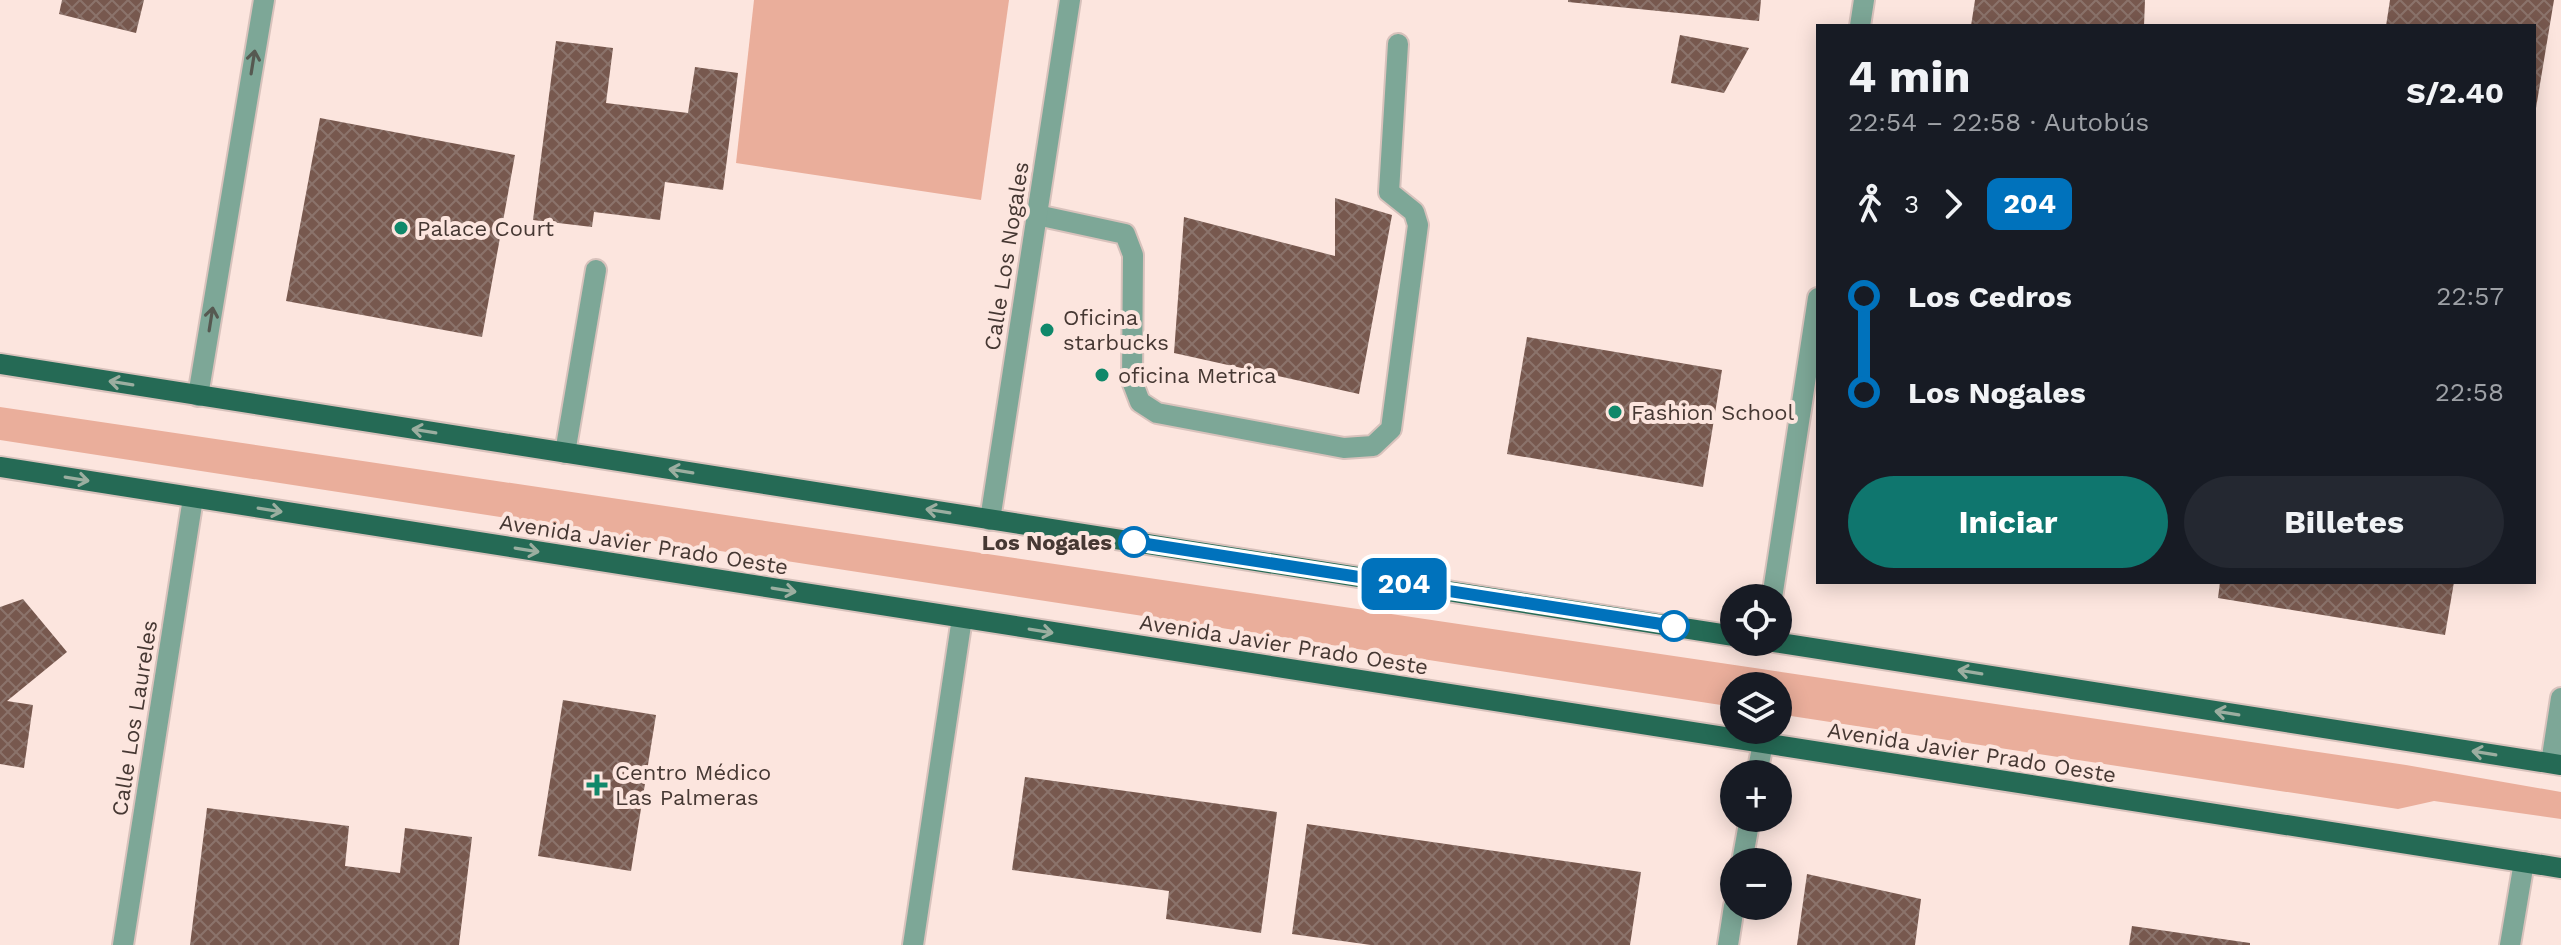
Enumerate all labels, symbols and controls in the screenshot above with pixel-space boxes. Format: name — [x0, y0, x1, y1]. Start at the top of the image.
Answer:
one-way arrow — [247, 50, 262, 75]
text: 4 min — [1848, 51, 1971, 103]
text: S/2.40 — [2406, 75, 2504, 110]
text: 22:54 – 22:58 · Autobús — [1848, 107, 2149, 137]
street label: Calle Los Nogales — [979, 160, 1034, 352]
icon: walk — [1848, 182, 1892, 226]
icon: forward — [1931, 182, 1975, 226]
text: 204 — [2003, 187, 2056, 220]
text: 3 — [1904, 189, 1919, 219]
place label: Palace Court — [417, 216, 554, 241]
marker: Palace Court — [392, 219, 410, 237]
text: Los Cedros — [1908, 279, 2072, 314]
text: 22:57 — [2436, 281, 2504, 311]
place label: Oficina starbucks — [1063, 305, 1169, 355]
one-way arrow — [204, 306, 219, 332]
marker: Oficina starbucks — [1038, 321, 1056, 339]
place label: oficina Metrica — [1118, 363, 1277, 388]
marker: oficina Metrica — [1093, 366, 1111, 384]
one-way arrow — [109, 375, 134, 390]
text: Los Nogales — [1908, 375, 2086, 410]
text: 22:58 — [2435, 377, 2504, 407]
place label: Fashion School — [1631, 400, 1795, 425]
marker: Fashion School — [1606, 403, 1624, 421]
one-way arrow — [412, 423, 437, 438]
one-way arrow — [669, 463, 694, 478]
one-way arrow — [64, 473, 89, 488]
button: Iniciar — [1848, 476, 2168, 568]
button: Billetes — [2184, 476, 2504, 568]
one-way arrow — [257, 503, 282, 518]
one-way arrow — [925, 503, 951, 518]
street label: Avenida Javier Prado Oeste — [498, 509, 790, 580]
marker: Los Nogales — [1119, 527, 1149, 557]
place label: Los Nogales — [982, 530, 1112, 555]
one-way arrow — [514, 543, 539, 558]
line badge: 204 — [1358, 558, 1450, 610]
text: 204 — [1378, 567, 1430, 600]
one-way arrow — [771, 583, 796, 598]
map controls — [1720, 584, 1792, 920]
button: locate — [1720, 584, 1792, 656]
street label: Avenida Javier Prado Oeste — [1138, 609, 1430, 680]
unlabelled marker — [1659, 611, 1689, 641]
street label: Calle Los Laureles — [107, 618, 162, 818]
one-way arrow — [1027, 624, 1053, 639]
one-way arrow — [1958, 664, 1983, 679]
button: layers — [1720, 672, 1792, 744]
one-way arrow — [2215, 704, 2240, 719]
street label: Avenida Javier Prado Oeste — [1826, 717, 2118, 788]
one-way arrow — [2472, 744, 2497, 759]
place label: Centro Médico Las Palmeras — [615, 760, 771, 810]
button: + — [1720, 760, 1792, 832]
marker: Centro Médico Las Palmeras — [586, 774, 608, 796]
button: − — [1720, 848, 1792, 920]

